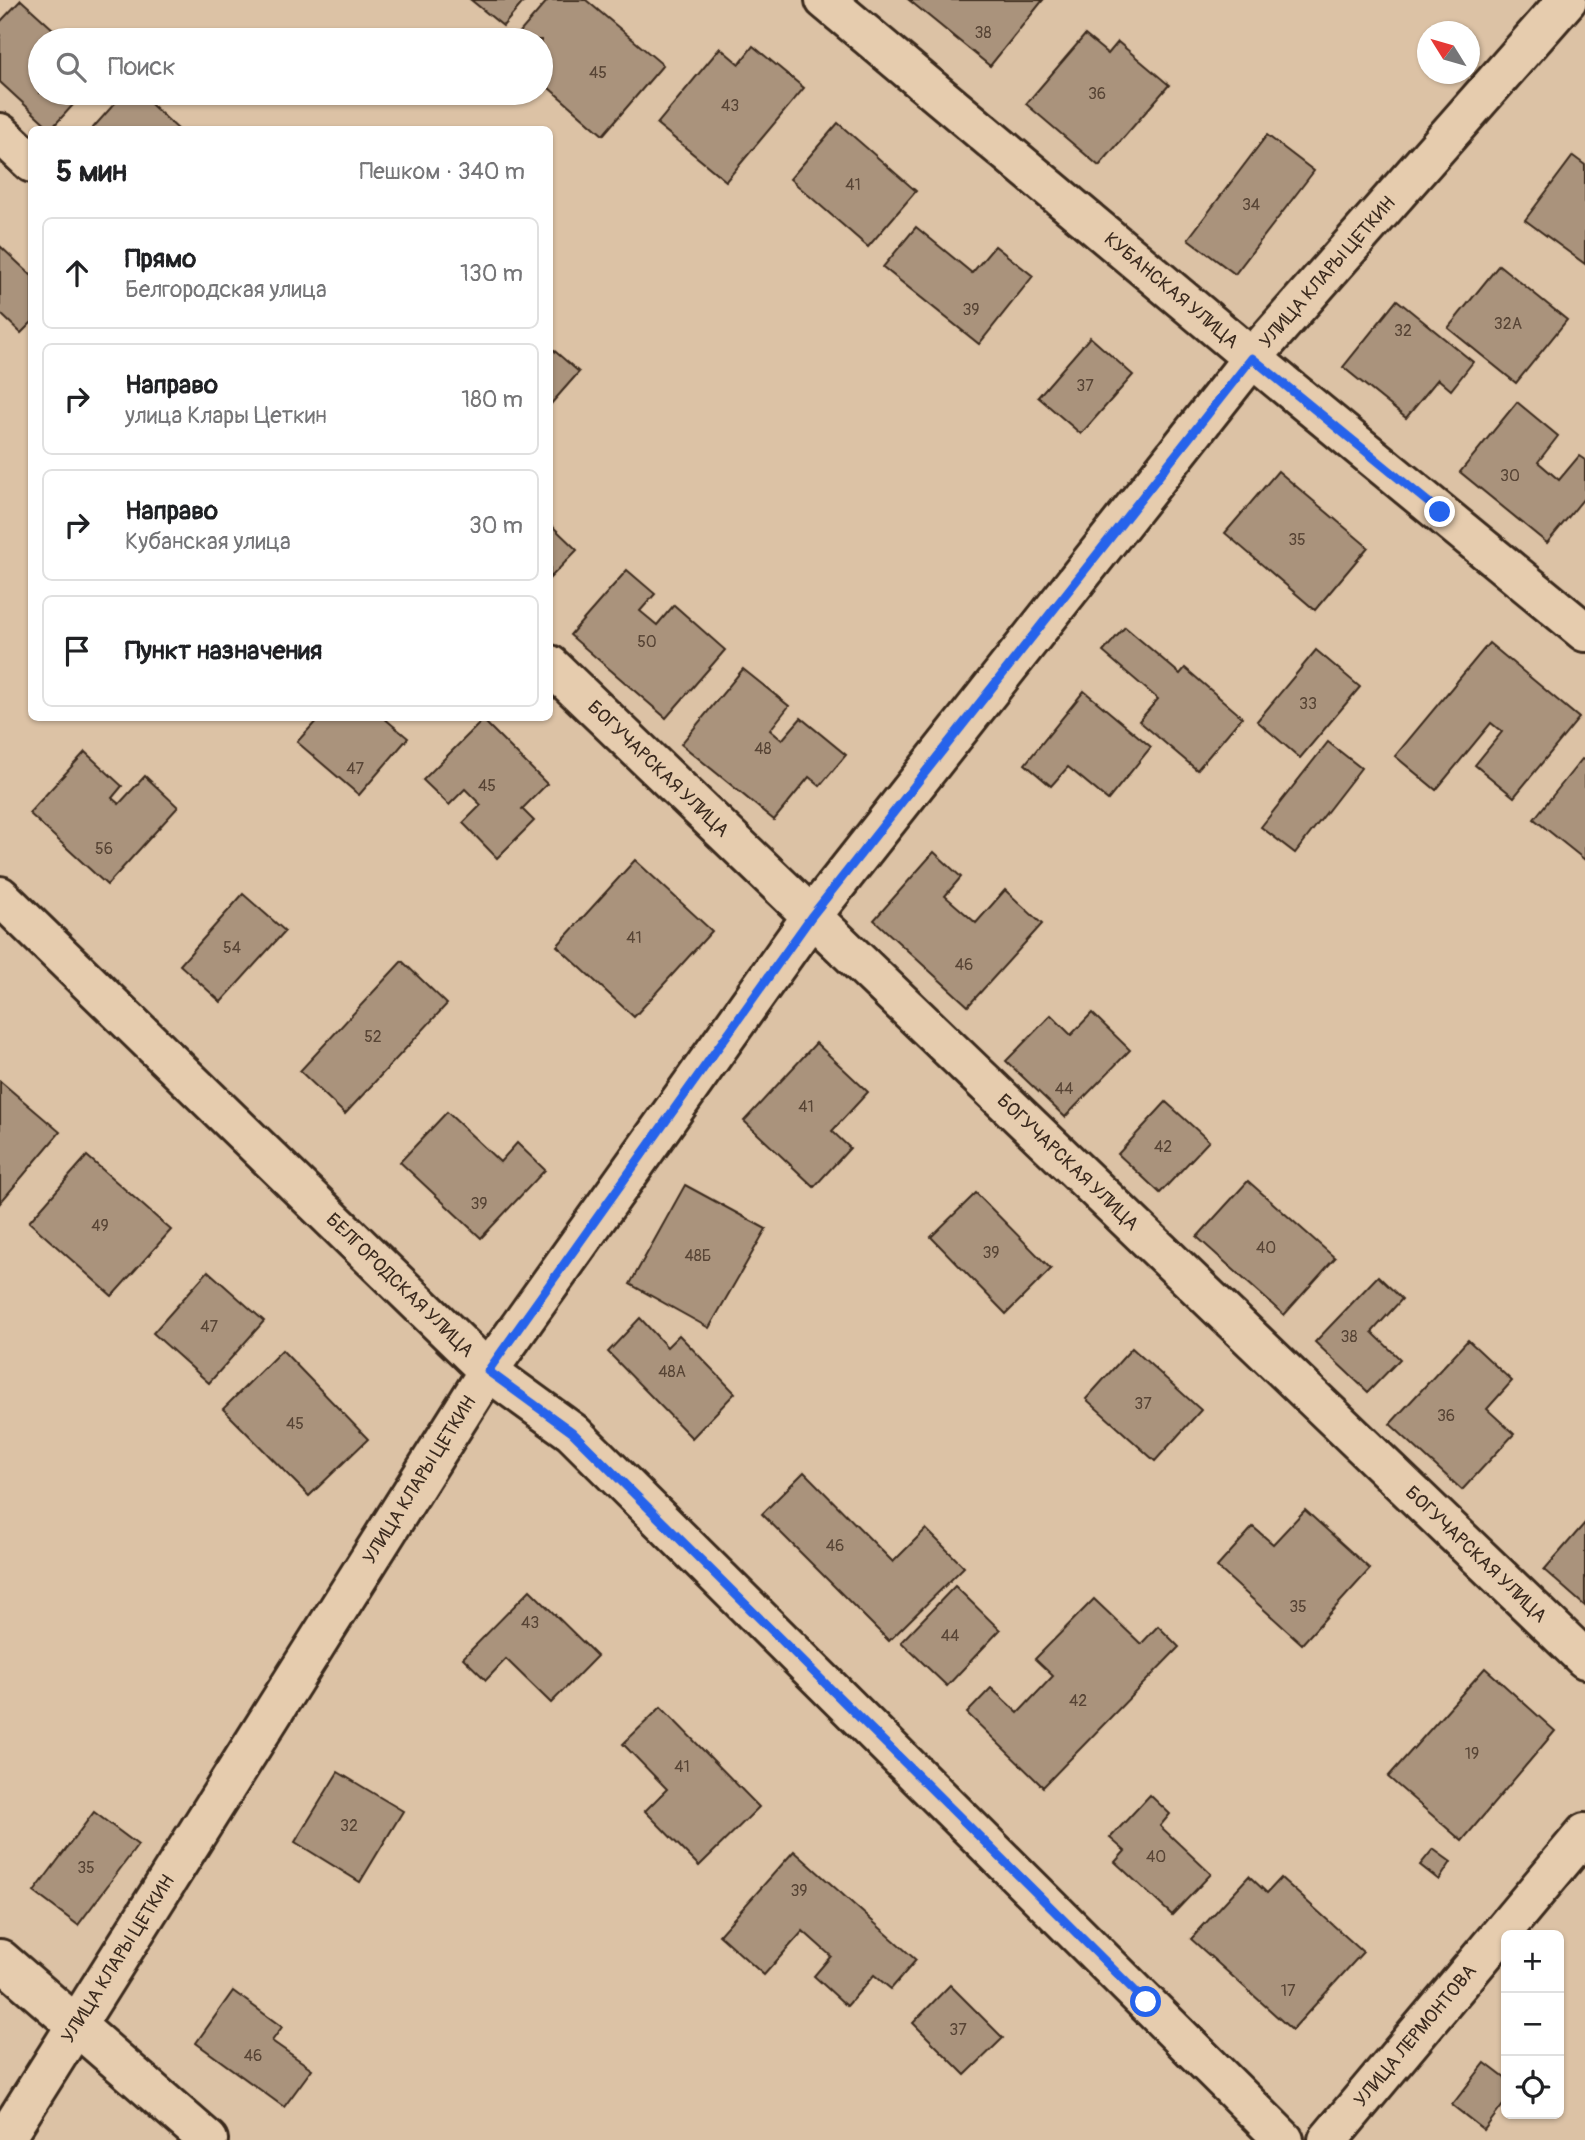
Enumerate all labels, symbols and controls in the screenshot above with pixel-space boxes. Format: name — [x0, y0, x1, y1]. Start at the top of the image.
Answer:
north arrow — [1417, 21, 1480, 84]
house number: 38 — [975, 23, 992, 43]
search box — [28, 28, 553, 105]
icon: search — [52, 48, 90, 86]
text: Поиск — [108, 51, 176, 83]
house number: 45 — [589, 63, 607, 83]
house number: 36 — [1088, 84, 1106, 104]
house number: 43 — [721, 96, 739, 116]
text: 5 мин — [56, 153, 127, 190]
text: Пешком · 340 m — [359, 157, 525, 186]
house number: 41 — [845, 175, 861, 195]
street label: УЛИЦА КЛАРЫ ЦЕТКИН — [1254, 191, 1401, 353]
house number: 34 — [1242, 195, 1260, 215]
street label: КУБАНСКАЯ УЛИЦА — [1099, 227, 1244, 354]
text: Прямо — [125, 243, 196, 275]
icon: ahead — [58, 254, 96, 292]
text: 130 m — [460, 259, 523, 288]
text: Белгородская улица — [125, 275, 327, 304]
house number: 39 — [962, 300, 980, 320]
house number: 32А — [1494, 314, 1522, 334]
house number: 32 — [1394, 321, 1412, 341]
text: Направо — [125, 369, 218, 401]
house number: 37 — [1076, 376, 1094, 396]
icon: right — [58, 380, 96, 418]
text: 180 m — [461, 385, 523, 414]
text: улица Клары Цеткин — [125, 401, 327, 430]
house number: 30 — [1500, 466, 1520, 486]
text: Направо — [125, 495, 218, 527]
route end — [1424, 496, 1455, 527]
icon: right — [58, 506, 96, 544]
text: 30 m — [469, 511, 523, 540]
text: Кубанская улица — [125, 527, 291, 556]
house number: 35 — [1288, 530, 1306, 550]
icon: arrive — [58, 632, 96, 670]
house number: 50 — [637, 632, 657, 652]
text: Пункт назначения — [125, 635, 322, 667]
house number: 33 — [1299, 694, 1317, 714]
street label: БОГУЧАРСКАЯ УЛИЦА — [582, 695, 734, 842]
house number: 48 — [754, 739, 772, 759]
house number: 47 — [346, 759, 364, 779]
house number: 45 — [478, 776, 496, 796]
house number: 56 — [95, 839, 113, 859]
house number: 41 — [626, 928, 642, 948]
house number: 54 — [223, 938, 241, 958]
house number: 46 — [955, 955, 973, 975]
house number: 52 — [364, 1027, 382, 1047]
house number: 44 — [1055, 1079, 1073, 1099]
street label: БОГУЧАРСКАЯ УЛИЦА — [992, 1089, 1144, 1236]
house number: 41 — [798, 1097, 814, 1117]
house number: 42 — [1154, 1137, 1172, 1157]
house number: 39 — [470, 1194, 488, 1214]
street label: БЕЛГОРОДСКАЯ УЛИЦА — [321, 1208, 479, 1363]
house number: 49 — [91, 1216, 109, 1236]
house number: 40 — [1256, 1238, 1276, 1258]
house number: 39 — [982, 1243, 1000, 1263]
house number: 48Б — [685, 1246, 711, 1266]
house number: 47 — [200, 1317, 218, 1337]
house number: 38 — [1341, 1327, 1358, 1347]
house number: 48А — [658, 1362, 686, 1382]
street label: УЛИЦА КЛАРЫ ЦЕТКИН — [358, 1391, 481, 1569]
house number: 37 — [1134, 1394, 1152, 1414]
house number: 36 — [1437, 1406, 1455, 1426]
house number: 45 — [286, 1414, 304, 1434]
street label: БОГУЧАРСКАЯ УЛИЦА — [1400, 1481, 1552, 1628]
house number: 46 — [826, 1536, 844, 1556]
house number: 35 — [1289, 1597, 1307, 1617]
house number: 43 — [521, 1613, 539, 1633]
house number: 44 — [941, 1626, 959, 1646]
house number: 42 — [1069, 1691, 1087, 1711]
house number: 19 — [1465, 1744, 1479, 1764]
house number: 41 — [674, 1757, 690, 1777]
house number: 32 — [340, 1816, 358, 1836]
house number: 40 — [1146, 1847, 1166, 1867]
house number: 35 — [77, 1858, 95, 1878]
street label: УЛИЦА КЛАРЫ ЦЕТКИН — [56, 1870, 180, 2048]
house number: 39 — [790, 1881, 808, 1901]
map controls — [1501, 1930, 1564, 2119]
button: + — [1501, 1930, 1564, 1993]
street label: УЛИЦА ЛЕРМОНТОВА — [1349, 1960, 1482, 2112]
house number: 17 — [1281, 1981, 1296, 2001]
route start — [1130, 1986, 1161, 2017]
button: − — [1501, 1993, 1564, 2056]
house number: 37 — [949, 2020, 967, 2040]
house number: 46 — [244, 2046, 262, 2066]
button: locate — [1501, 2056, 1564, 2119]

